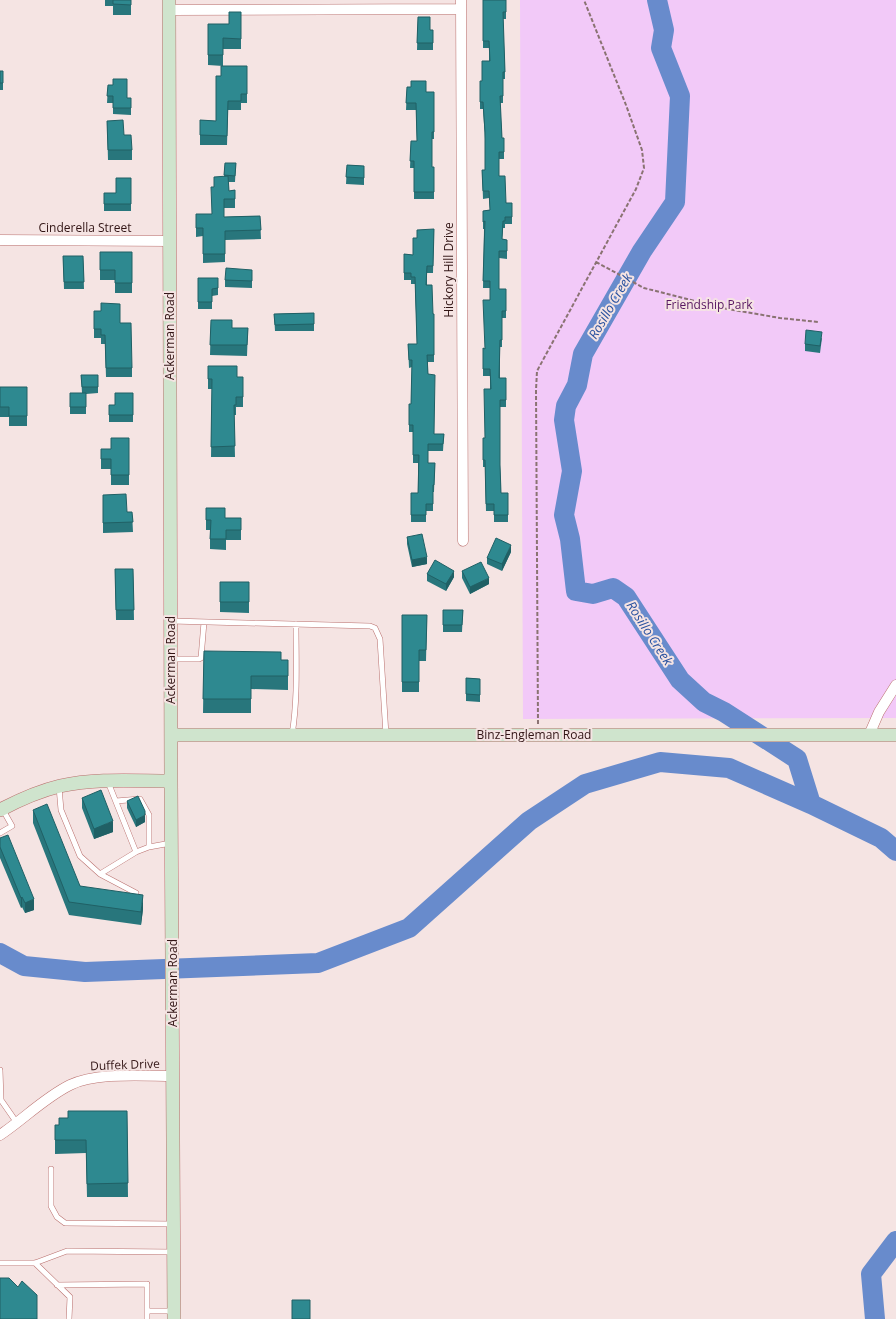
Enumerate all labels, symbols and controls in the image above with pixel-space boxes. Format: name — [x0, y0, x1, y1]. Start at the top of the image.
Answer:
street label: Cinderella Street — [38, 219, 132, 236]
street label: Hickory Hill Drive — [440, 222, 457, 318]
water label: Rosillo Creek — [584, 269, 636, 342]
street label: Ackerman Road — [161, 292, 178, 380]
park label: Friendship Park — [665, 296, 753, 313]
water label: Rosillo Creek — [623, 597, 678, 669]
street label: Ackerman Road — [162, 616, 179, 704]
street label: Binz-Engleman Road — [477, 726, 591, 743]
street label: Ackerman Road — [164, 939, 181, 1027]
street label: Duffek Drive — [90, 1055, 160, 1074]

